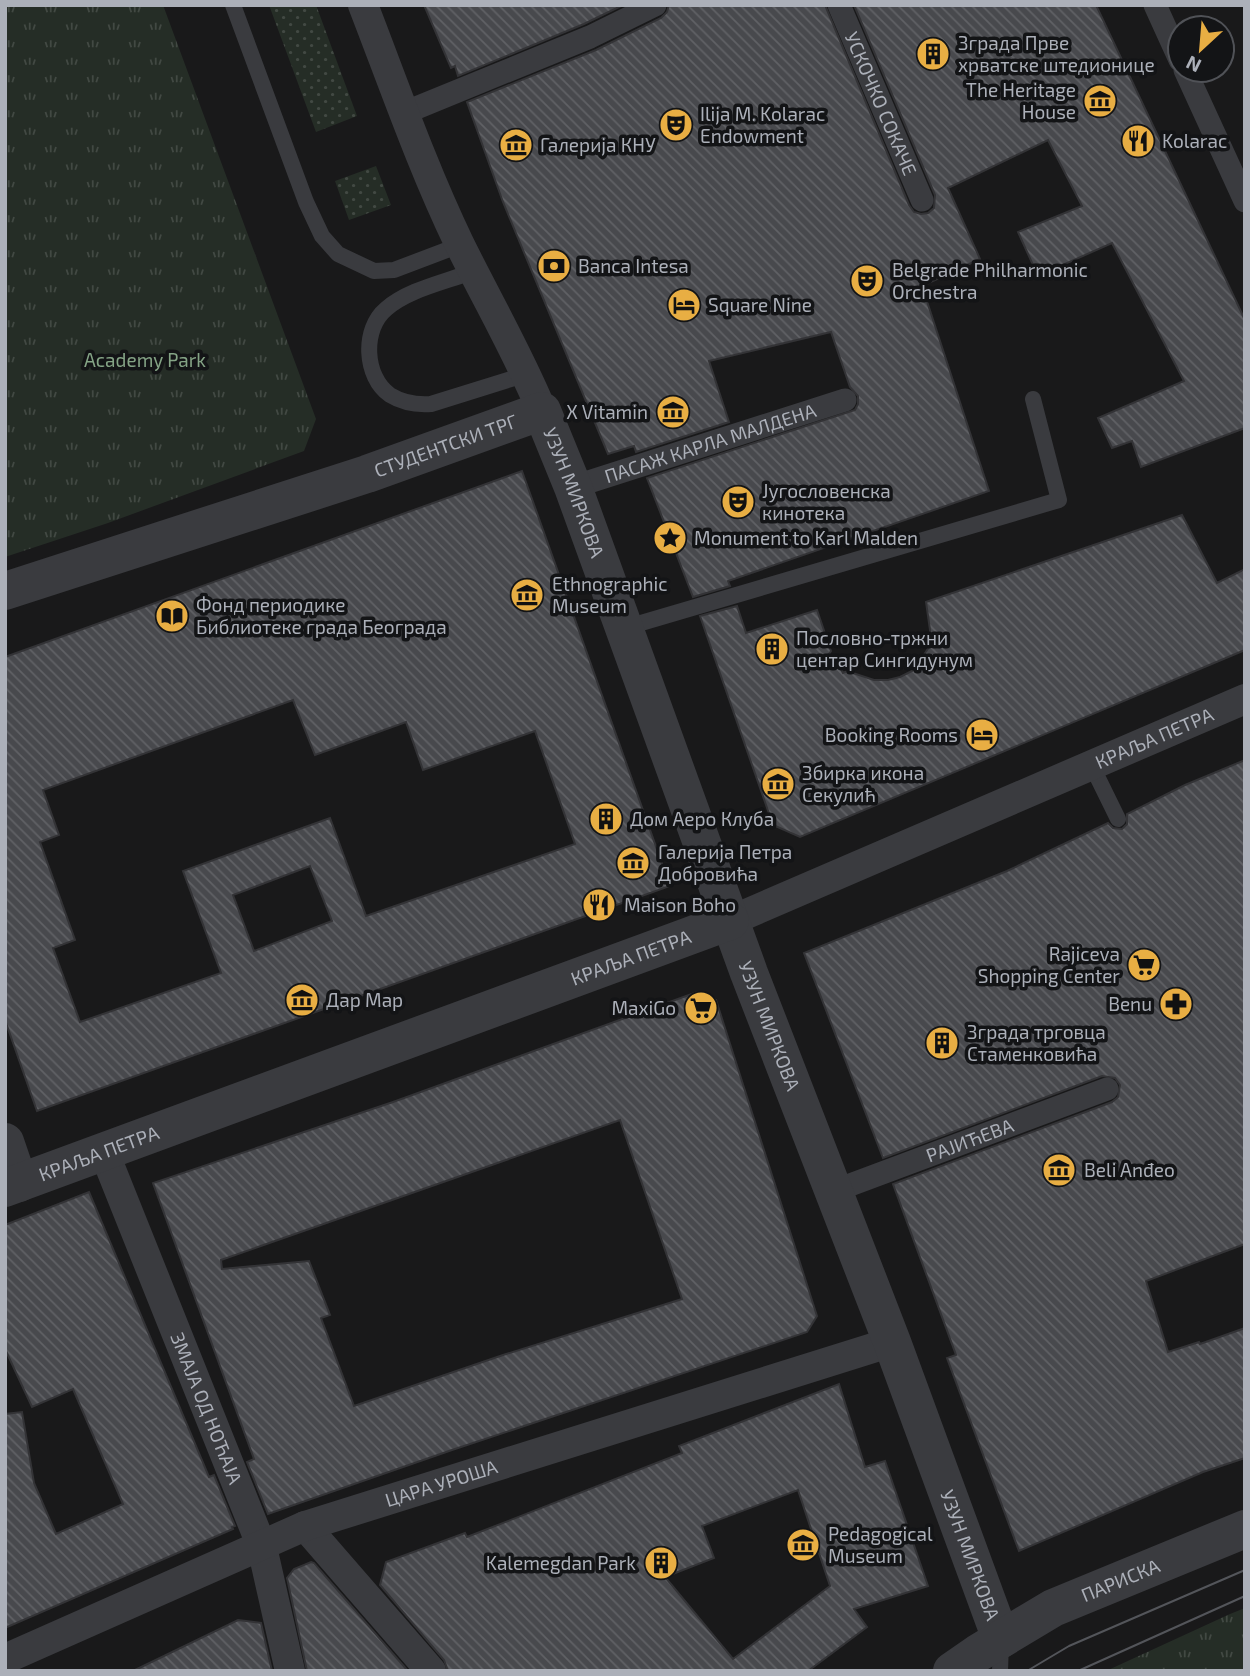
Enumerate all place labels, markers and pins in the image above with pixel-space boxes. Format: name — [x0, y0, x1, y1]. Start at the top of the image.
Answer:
place label: Зграда Прве хрватске штедионице — [958, 31, 1155, 76]
building icon: Зграда Прве хрватске штедионице — [914, 35, 952, 73]
place label: The Heritage House — [966, 78, 1076, 123]
museum icon: The Heritage House — [1081, 82, 1119, 120]
place label: Ilija M. Kolarac Endowment — [700, 102, 825, 147]
theatre icon: Ilija M. Kolarac Endowment — [657, 106, 695, 144]
restaurant icon: Kolarac — [1119, 122, 1157, 160]
museum icon: Галерија КНУ — [497, 126, 535, 164]
place label: Kolarac — [1162, 129, 1227, 152]
place label: Галерија КНУ — [540, 133, 656, 156]
bank icon: Banca Intesa — [535, 247, 573, 285]
place label: Banca Intesa — [578, 254, 689, 277]
place label: Belgrade Philharmonic Orchestra — [892, 258, 1088, 303]
theatre icon: Belgrade Philharmonic Orchestra — [848, 262, 886, 300]
hotel icon: Square Nine — [665, 286, 703, 324]
place label: Square Nine — [708, 293, 812, 316]
museum icon: X Vitamin — [654, 393, 692, 431]
place label: X Vitamin — [566, 400, 648, 423]
place label: Југословенска кинотека — [762, 479, 891, 524]
theatre icon: Југословенска кинотека — [719, 483, 757, 521]
place icon: Monument to Karl Malden — [651, 519, 689, 557]
place label: Monument to Karl Malden — [694, 526, 918, 549]
place label: Ethnographic Museum — [552, 572, 667, 617]
museum icon: Ethnographic Museum — [508, 576, 546, 614]
place label: Фонд периодике Библиотеке града Београда — [196, 593, 447, 638]
library icon: Фонд периодике Библиотеке града Београда — [153, 597, 191, 635]
place label: Пословно-тржни центар Сингидунум — [796, 626, 973, 672]
building icon: Пословно-тржни центар Сингидунум — [753, 630, 791, 668]
hotel icon: Booking Rooms — [963, 716, 1001, 754]
place label: Booking Rooms — [825, 723, 958, 746]
place label: Збирка икона Секулић — [802, 761, 924, 807]
museum icon: Збирка икона Секулић — [759, 765, 797, 803]
building icon: Дом Аеро Клуба — [587, 800, 625, 838]
place label: Дом Аеро Клуба — [630, 807, 774, 831]
place label: Галерија Петра Добровића — [658, 840, 792, 885]
museum icon: Галерија Петра Добровића — [614, 844, 652, 882]
restaurant icon: Maison Boho — [580, 886, 618, 924]
place label: Maison Boho — [624, 893, 736, 916]
place label: Rajiceva Shopping Center — [978, 942, 1120, 987]
supermarket icon: Rajiceva Shopping Center — [1125, 946, 1163, 984]
museum icon: Дар Мар — [283, 981, 321, 1019]
pharmacy icon: Benu — [1157, 985, 1195, 1023]
place label: Дар Мар — [326, 988, 403, 1011]
supermarket icon: MaxiGo — [682, 989, 720, 1027]
place label: Benu — [1108, 992, 1152, 1015]
place label: MaxiGo — [611, 996, 676, 1019]
place label: Зграда трговца Стаменковића — [967, 1020, 1106, 1065]
building icon: Зграда трговца Стаменковића — [923, 1024, 961, 1062]
museum icon: Beli Anđeo — [1040, 1151, 1078, 1189]
place label: Beli Anđeo — [1084, 1158, 1175, 1181]
place label: Pedagogical Museum — [828, 1522, 933, 1567]
museum icon: Pedagogical Museum — [784, 1526, 822, 1564]
building icon: Kalemegdan Park — [642, 1544, 680, 1582]
place label: Kalemegdan Park — [486, 1551, 636, 1574]

